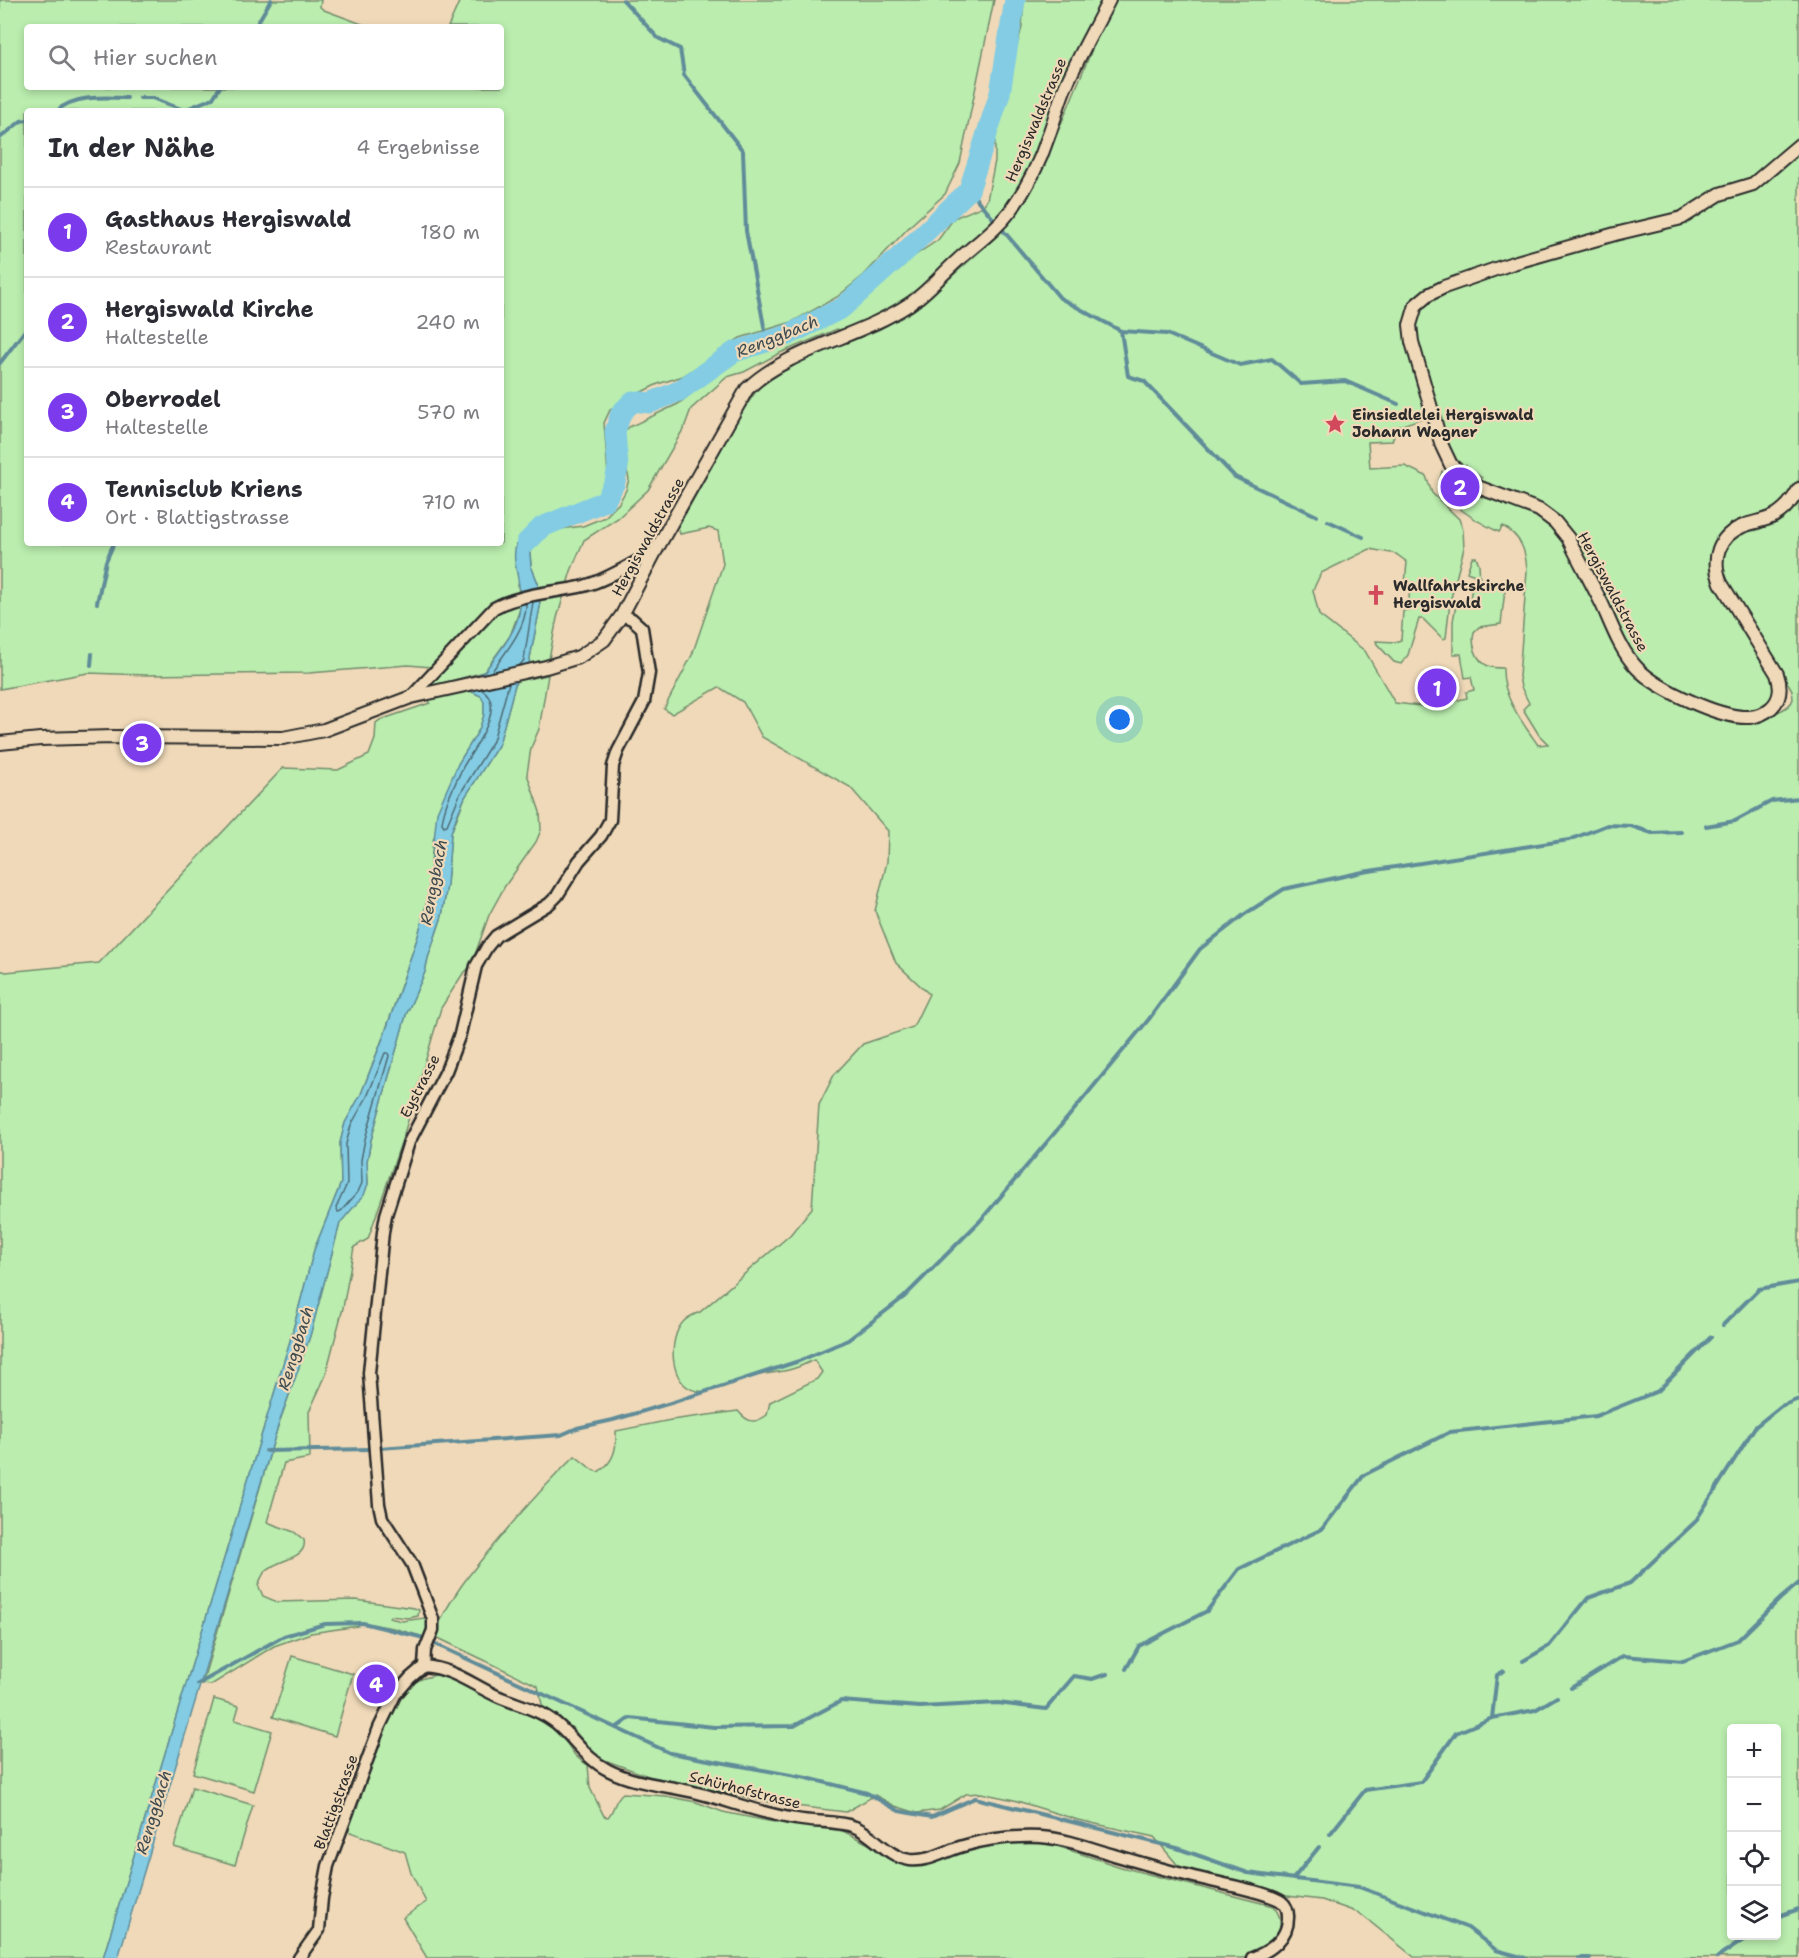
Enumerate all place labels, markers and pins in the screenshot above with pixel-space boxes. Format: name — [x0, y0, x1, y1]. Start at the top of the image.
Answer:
place label: Einsiedlelei Hergiswald Johann Wagner — [1352, 405, 1534, 442]
place icon: Einsiedlelei Hergiswald Johann Wagner — [1323, 412, 1347, 436]
pin: 2 — [1440, 464, 1480, 510]
place label: Wallfahrtskirche Hergiswald — [1393, 576, 1525, 613]
church icon: Wallfahrtskirche Hergiswald — [1364, 583, 1388, 607]
pin: 1 — [1418, 666, 1456, 710]
pin: 3 — [122, 720, 162, 766]
pin: 4 — [356, 1662, 395, 1706]

